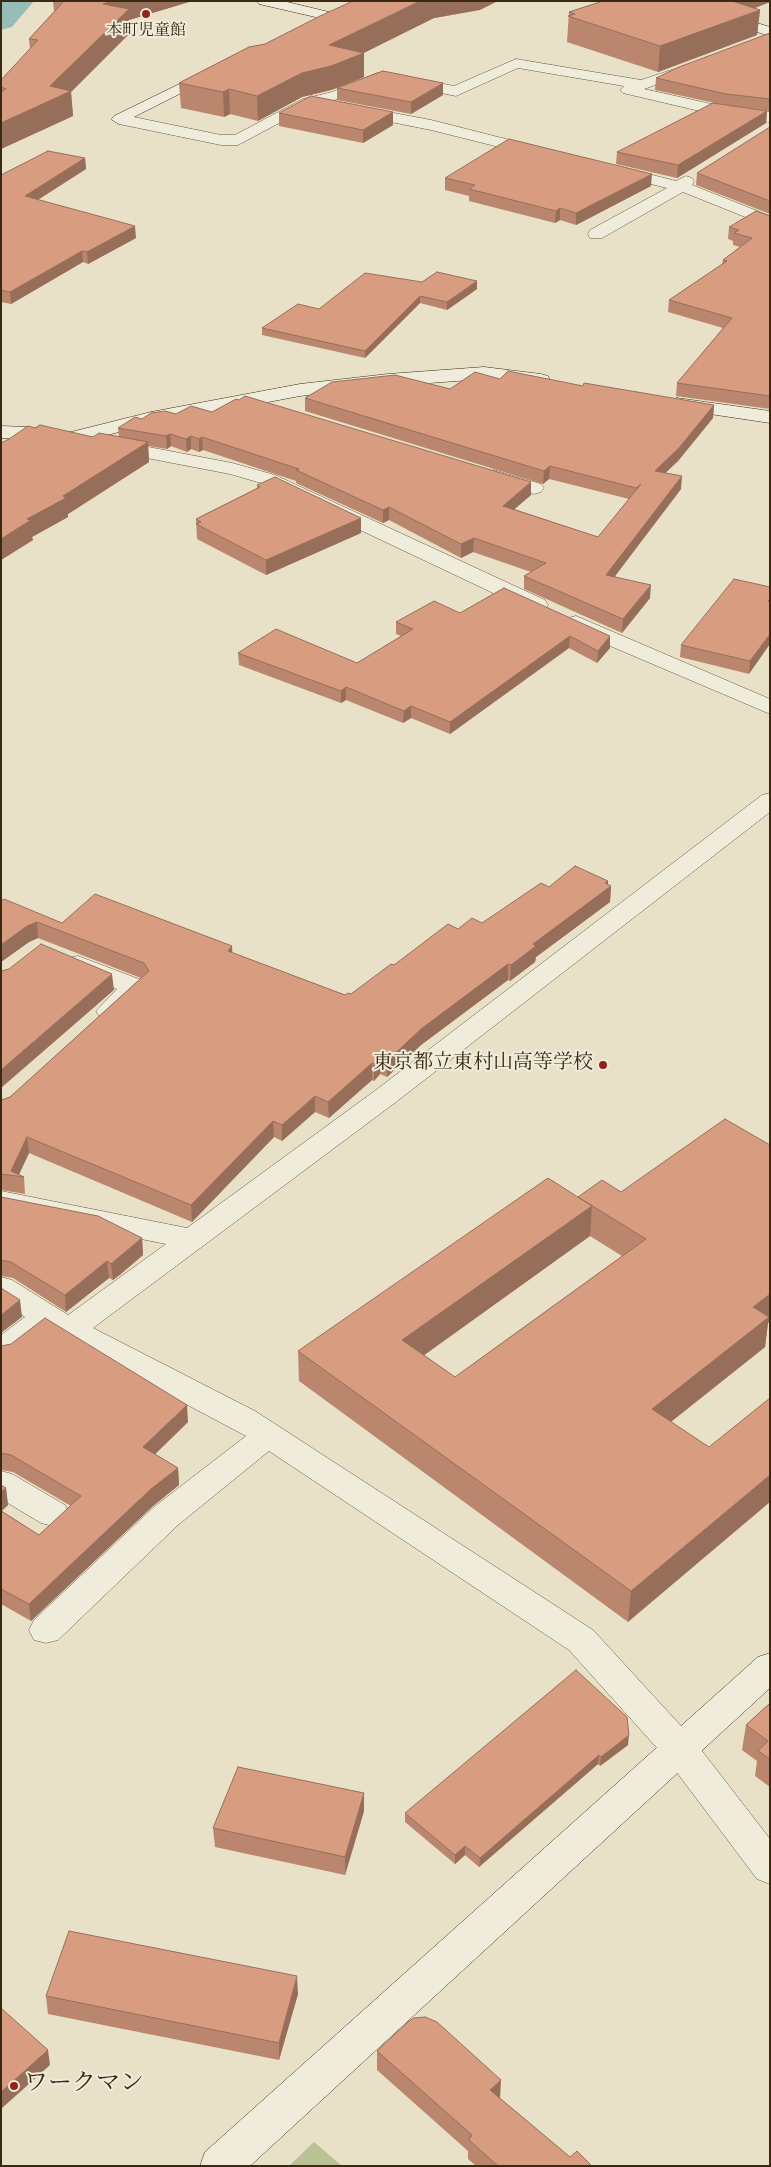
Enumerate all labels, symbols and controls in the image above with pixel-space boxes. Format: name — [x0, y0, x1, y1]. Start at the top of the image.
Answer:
marker: 本町児童館 — [140, 8, 152, 20]
place label: 本町児童館 — [106, 22, 186, 42]
place label: 東京都立東村山高等学校 — [373, 1053, 593, 1077]
marker: 東京都立東村山高等学校 — [597, 1059, 609, 1071]
place label: ワークマン — [24, 2072, 144, 2100]
marker: ワークマン — [8, 2080, 20, 2092]

